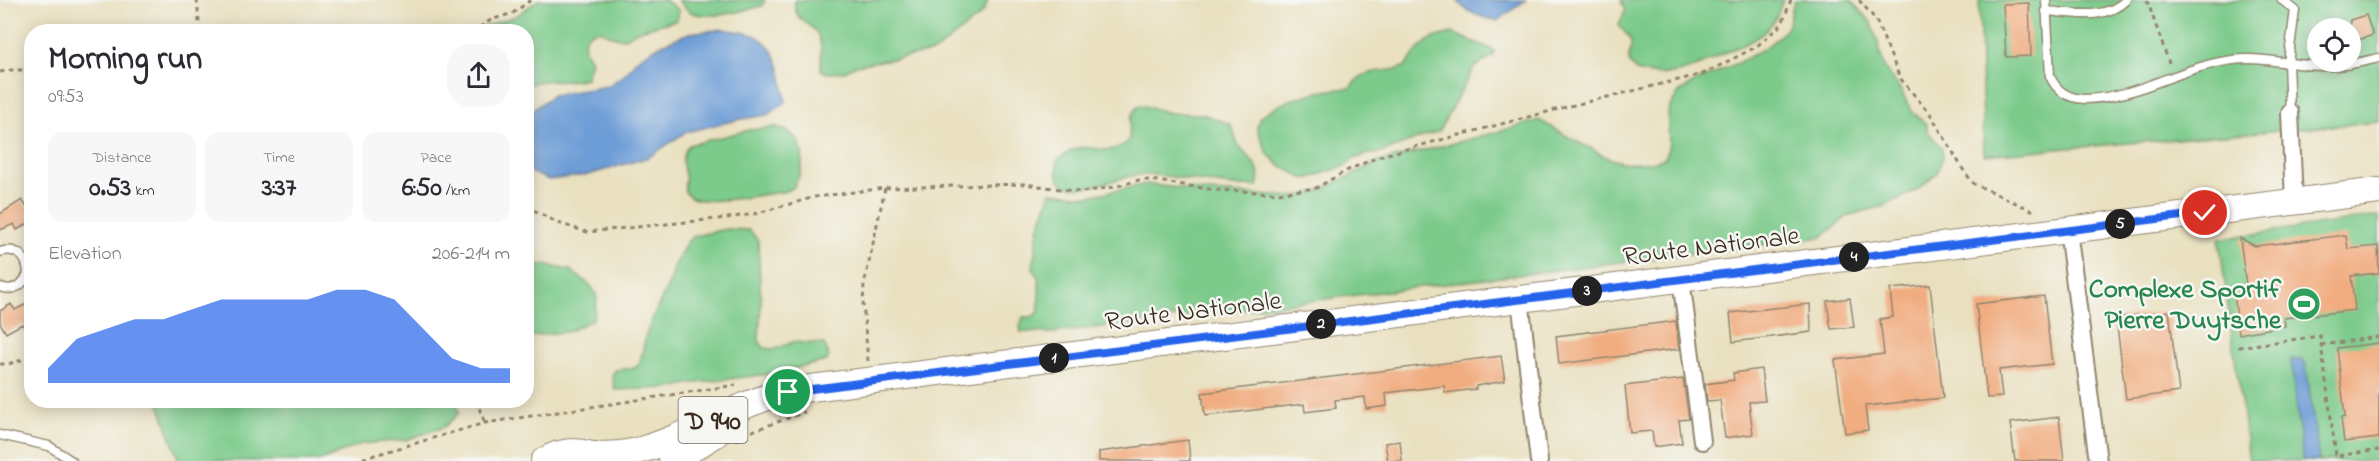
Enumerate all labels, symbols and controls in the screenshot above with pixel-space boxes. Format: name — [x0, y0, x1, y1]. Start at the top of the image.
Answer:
map controls — [2307, 18, 2361, 72]
button: locate — [2307, 18, 2361, 72]
text: Morning run — [48, 36, 202, 84]
button: share — [447, 44, 510, 107]
text: 09:53 — [48, 83, 84, 112]
text: Distance — [93, 146, 151, 170]
text: Time — [263, 146, 295, 170]
text: Pace — [420, 146, 452, 170]
text: 0.53 — [89, 170, 131, 208]
text: 3:37 — [262, 170, 296, 208]
text: 6:50 — [402, 170, 442, 208]
text: km — [131, 179, 155, 203]
text: /km — [442, 179, 470, 203]
pin — [2179, 187, 2230, 238]
icon: check — [2188, 196, 2221, 229]
pin: 5 — [2105, 209, 2135, 239]
text: 5 — [2115, 212, 2125, 236]
street label: Route Nationale — [1621, 217, 1803, 278]
text: Elevation — [48, 240, 122, 269]
text: 206–214 m — [432, 240, 510, 269]
pin: 4 — [1839, 242, 1869, 272]
text: 4 — [1851, 245, 1857, 269]
place label: Complexe Sportif Pierre Duytsche — [2089, 271, 2282, 341]
pin: 3 — [1572, 276, 1602, 306]
text: 3 — [1584, 279, 1590, 303]
street label: Route Nationale — [1103, 282, 1285, 343]
sports icon: Complexe Sportif Pierre Duytsche — [2286, 286, 2322, 322]
pin: 2 — [1306, 309, 1336, 339]
text: 2 — [1317, 312, 1325, 336]
pin: 1 — [1039, 343, 1069, 373]
text: 1 — [1051, 346, 1057, 370]
pin — [762, 366, 813, 417]
icon: arrive — [771, 375, 804, 408]
road number: D 940 — [678, 397, 748, 443]

